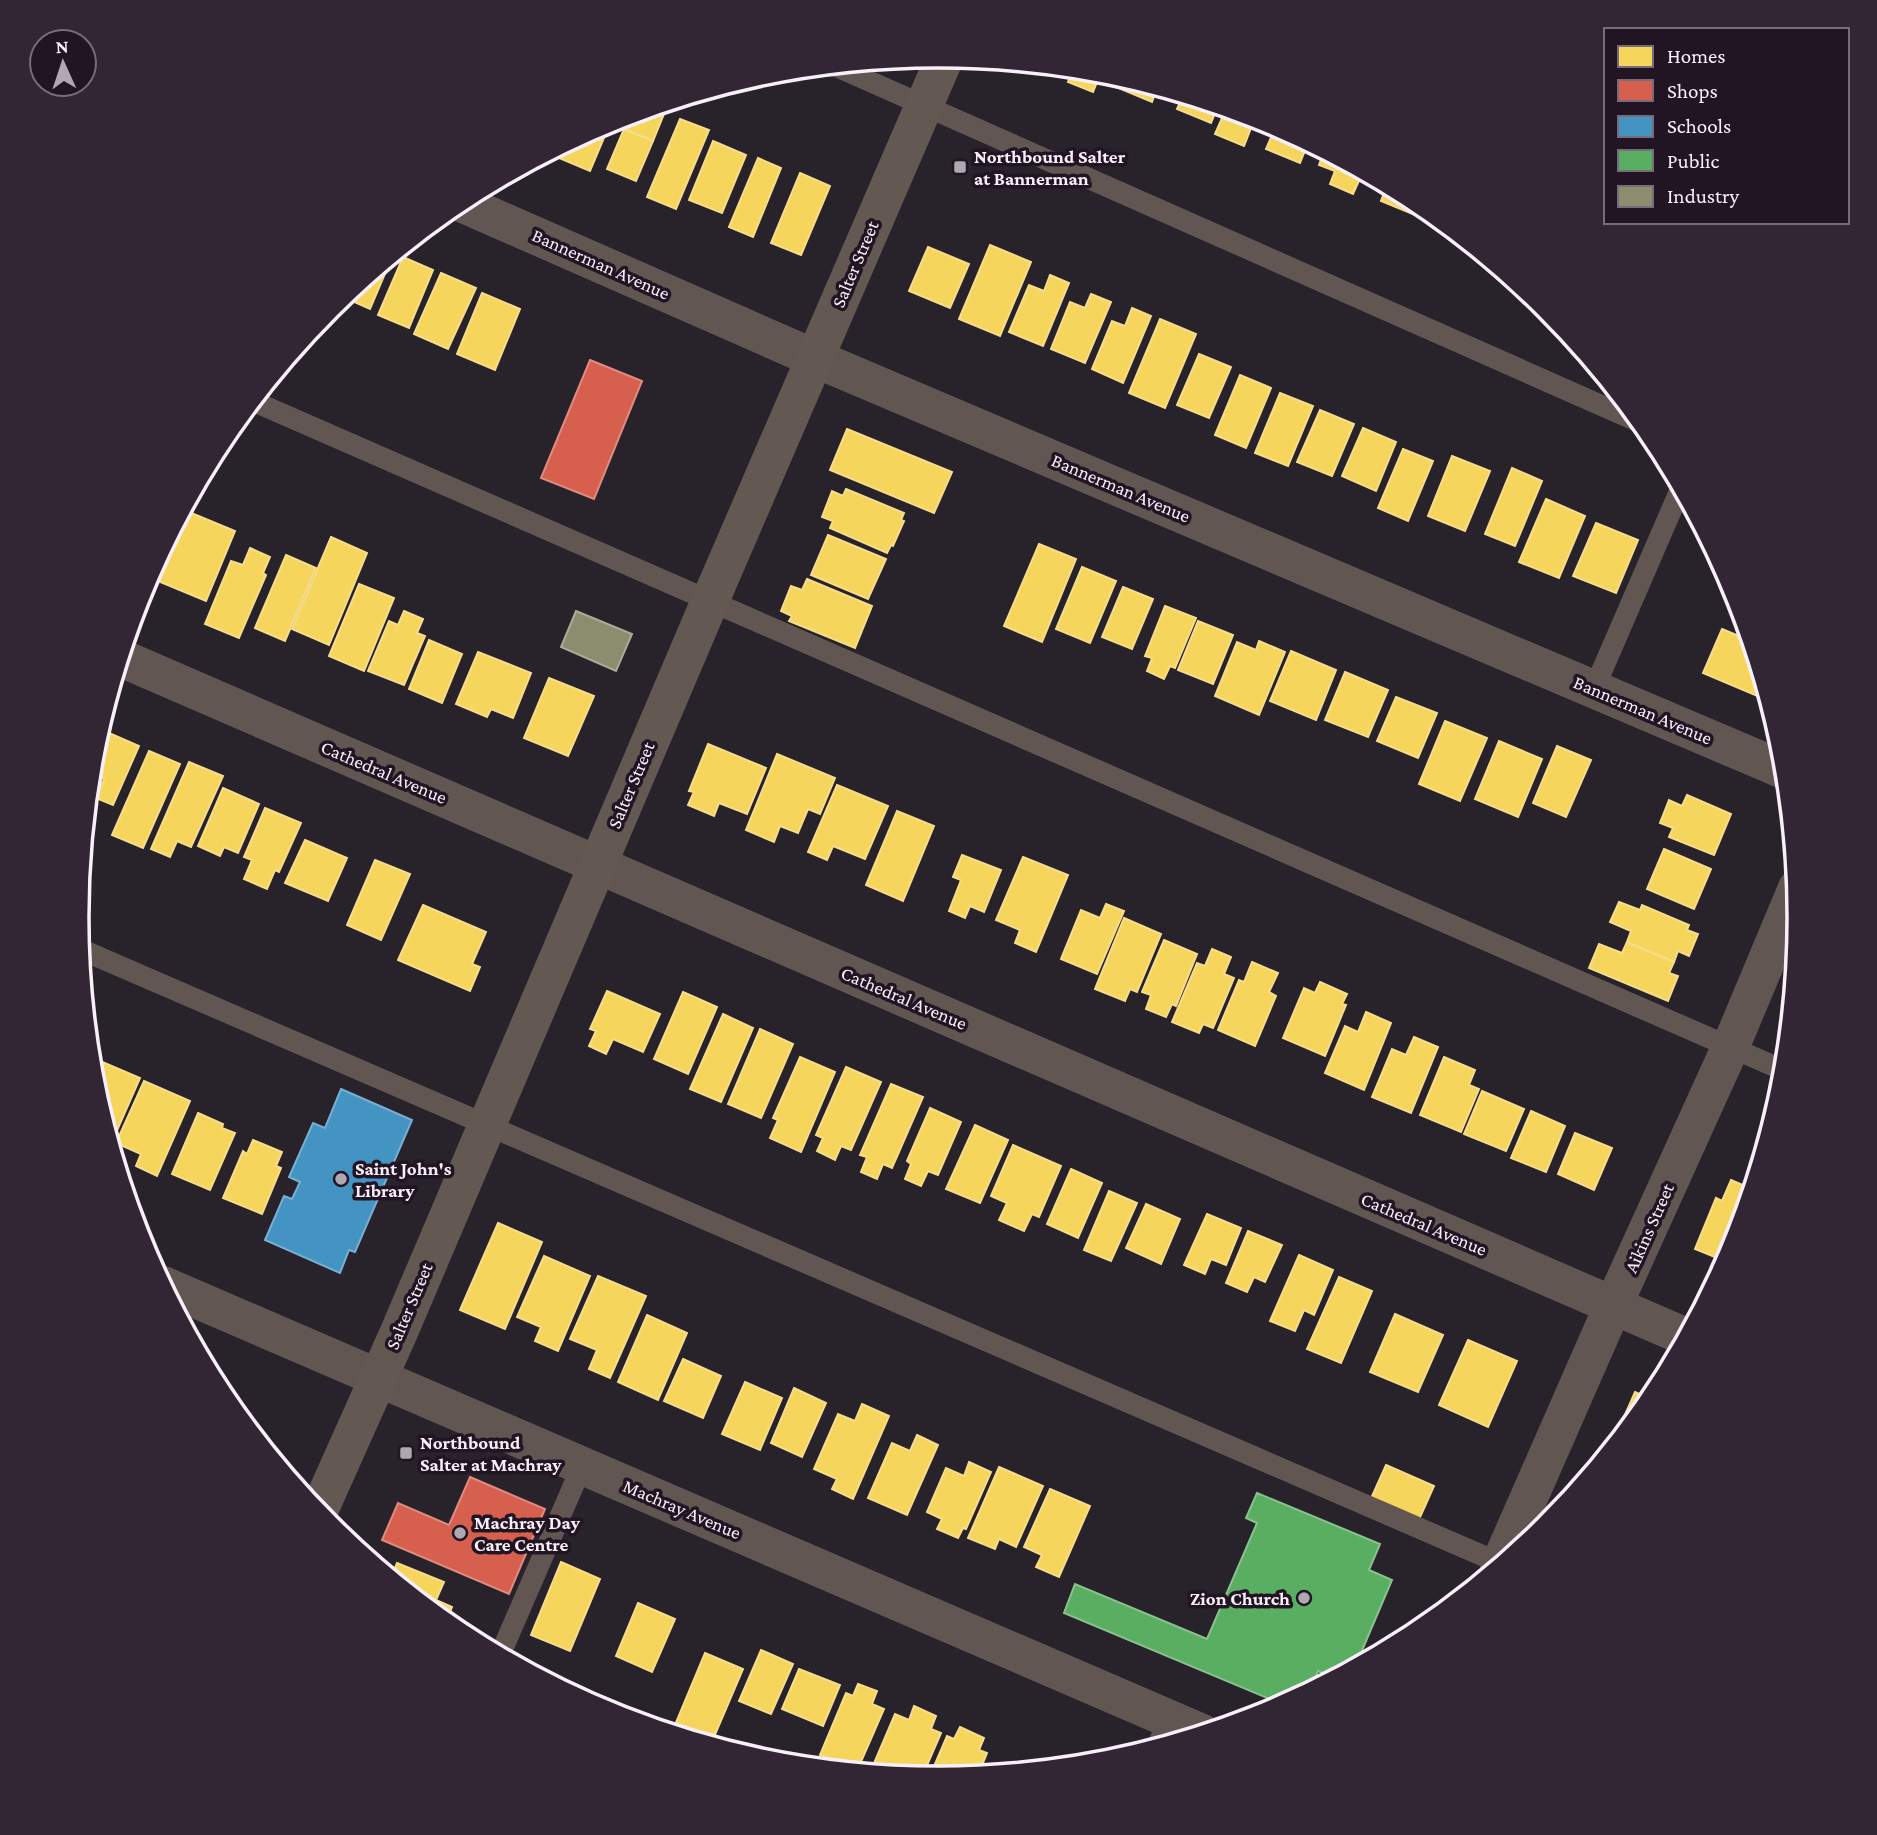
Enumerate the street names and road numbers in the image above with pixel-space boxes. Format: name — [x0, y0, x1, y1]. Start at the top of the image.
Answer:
street label: Salter Street — [827, 217, 883, 310]
street label: Bannerman Avenue — [529, 224, 673, 304]
street label: Bannerman Avenue — [1049, 449, 1193, 527]
street label: Bannerman Avenue — [1571, 671, 1715, 749]
street label: Cathedral Avenue — [318, 736, 450, 808]
street label: Salter Street — [603, 738, 659, 831]
street label: Cathedral Avenue — [838, 962, 970, 1034]
street label: Aikins Street — [1620, 1179, 1678, 1276]
street label: Cathedral Avenue — [1358, 1188, 1490, 1260]
street label: Salter Street — [381, 1259, 437, 1352]
street label: Machray Avenue — [620, 1475, 744, 1543]

